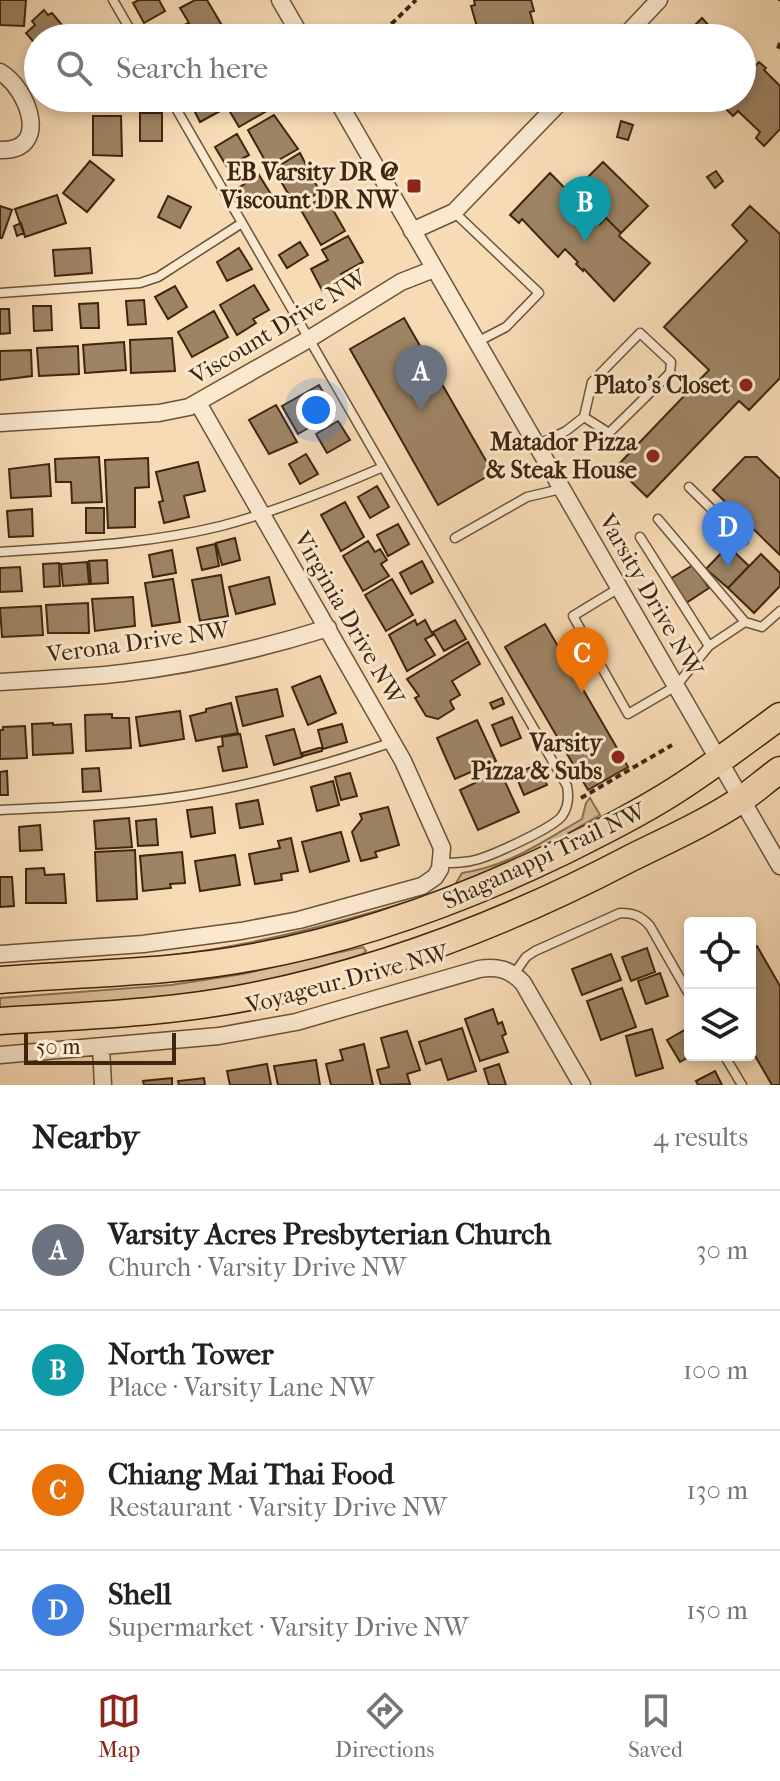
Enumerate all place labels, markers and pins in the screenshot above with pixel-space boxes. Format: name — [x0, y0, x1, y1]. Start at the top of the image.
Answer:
place label: EB Varsity DR @ Viscount DR NW — [220, 158, 399, 214]
pin: B — [559, 176, 611, 242]
marker: EB Varsity DR @ Viscount DR NW — [405, 177, 423, 195]
pin: A — [395, 345, 447, 411]
place label: Plato's Closet — [594, 371, 730, 399]
marker: Plato's Closet — [737, 376, 755, 394]
place label: Matador Pizza & Steak House — [486, 428, 638, 484]
marker: Matador Pizza & Steak House — [644, 447, 662, 465]
pin: D — [702, 501, 754, 567]
pin: C — [556, 627, 608, 693]
place label: Varsity Pizza & Subs — [471, 729, 603, 785]
marker: Varsity Pizza & Subs — [609, 748, 627, 766]

